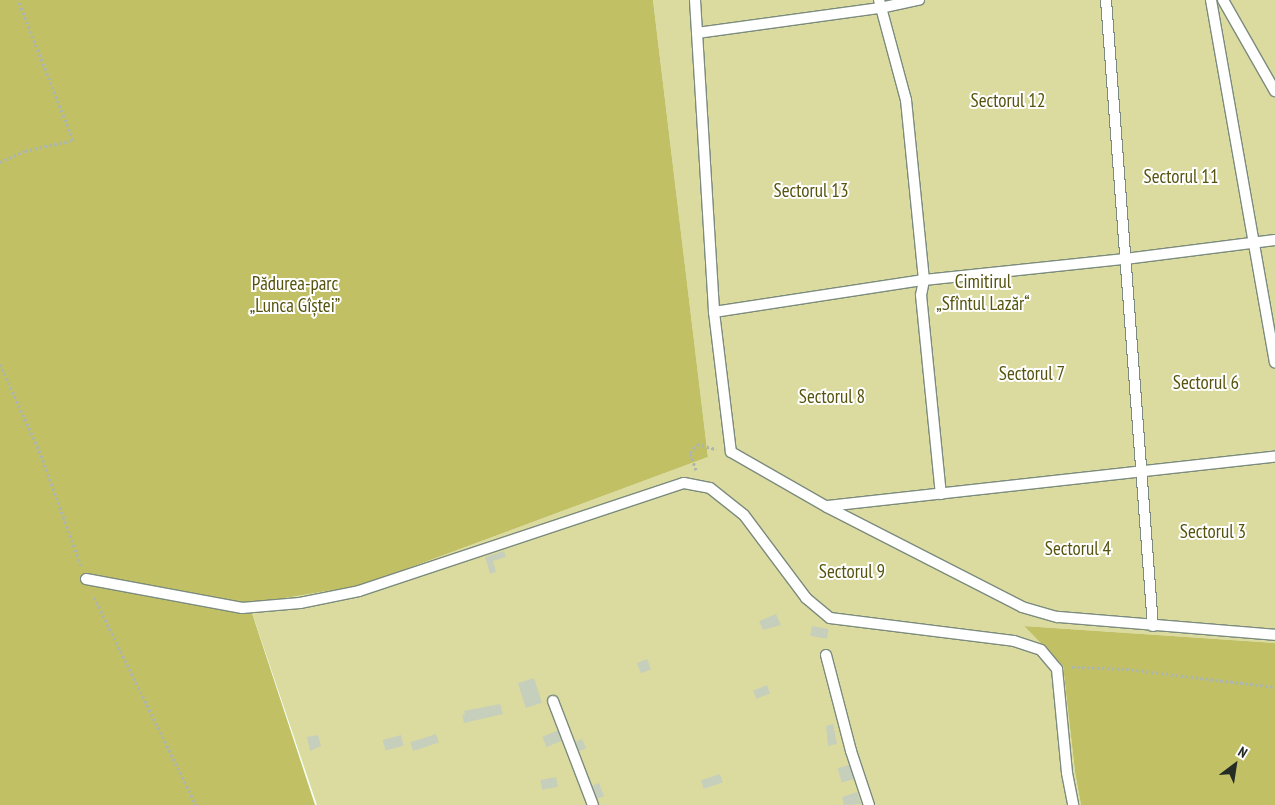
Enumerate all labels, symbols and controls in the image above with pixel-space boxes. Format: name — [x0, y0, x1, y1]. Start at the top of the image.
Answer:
park label: Sectorul 12 — [971, 90, 1045, 112]
park label: Sectorul 11 — [1144, 166, 1218, 188]
park label: Sectorul 13 — [774, 180, 848, 202]
park label: Cimitirul „Sfîntul Lazăr“ — [936, 271, 1030, 315]
park label: Pădurea-parc „Lunca Gîștei” — [250, 273, 340, 317]
park label: Sectorul 7 — [999, 363, 1065, 385]
park label: Sectorul 6 — [1173, 372, 1239, 394]
park label: Sectorul 8 — [799, 386, 865, 408]
park label: Sectorul 3 — [1180, 521, 1246, 543]
park label: Sectorul 4 — [1045, 538, 1111, 560]
park label: Sectorul 9 — [819, 561, 885, 583]
north arrow — [1210, 740, 1260, 790]
text: N — [1235, 742, 1251, 762]

